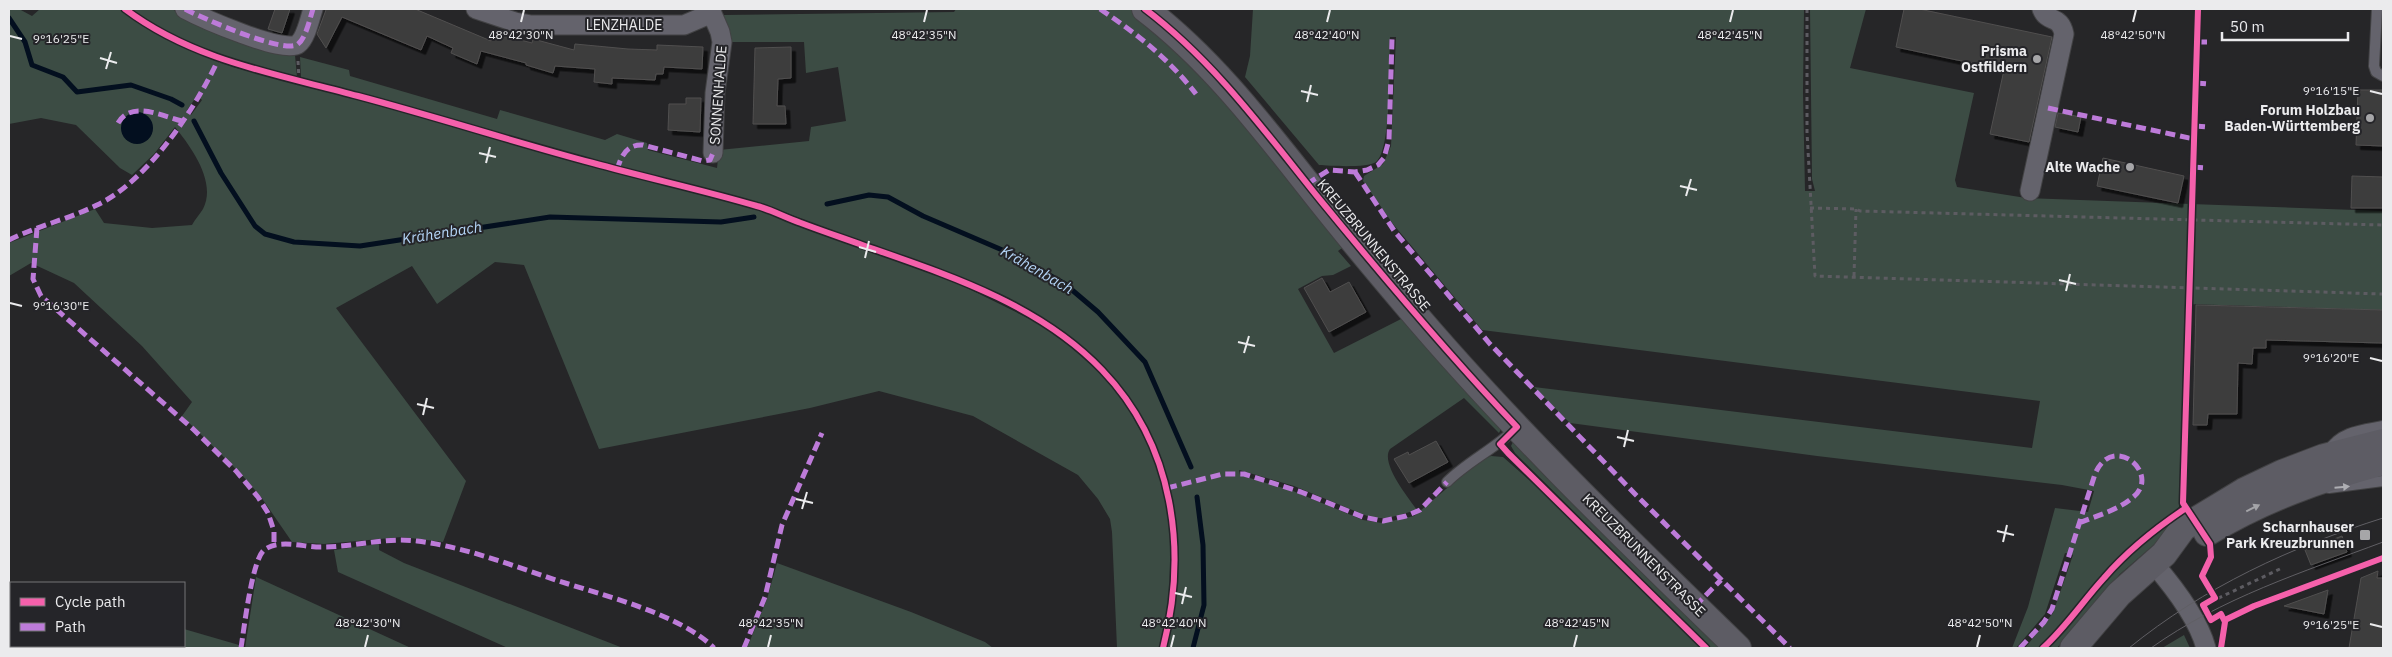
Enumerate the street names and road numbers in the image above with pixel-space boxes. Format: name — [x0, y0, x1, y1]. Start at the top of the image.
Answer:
street label: LENZHALDE — [586, 16, 662, 34]
street label: SONNENHALDE — [706, 45, 730, 145]
street label: KREUZBRUNNENSTRASSE — [1313, 175, 1435, 315]
street label: KREUZBRUNNENSTRASSE — [1579, 490, 1709, 620]

